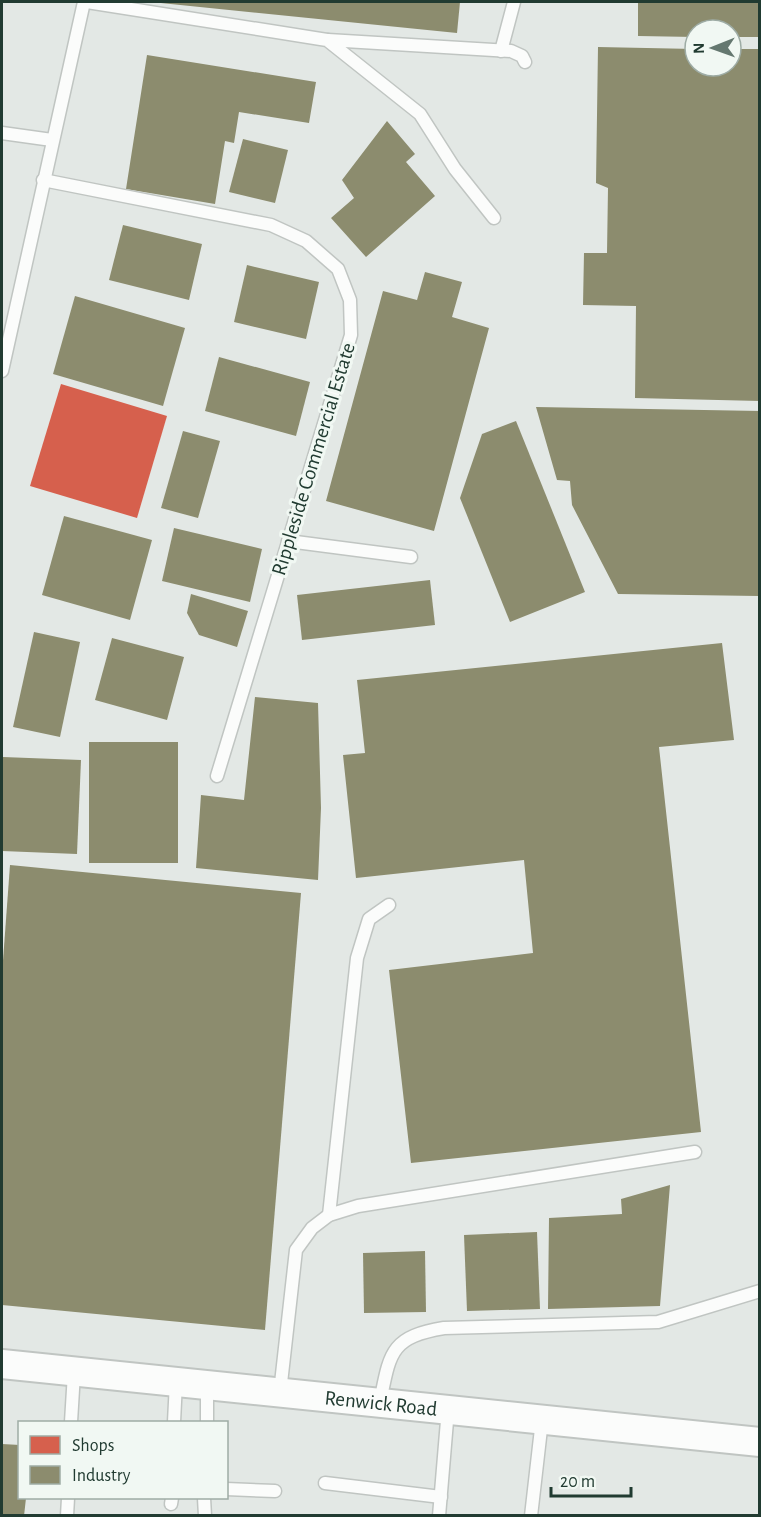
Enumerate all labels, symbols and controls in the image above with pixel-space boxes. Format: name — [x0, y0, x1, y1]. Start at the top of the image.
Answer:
north arrow — [683, 18, 743, 78]
text: N — [691, 43, 707, 54]
street label: Rippleside Commercial Estate — [268, 340, 359, 578]
street label: Renwick Road — [324, 1387, 438, 1420]
legend — [18, 1421, 228, 1499]
text: Shops — [72, 1437, 114, 1455]
scale bar — [551, 1460, 630, 1498]
text: Industry — [72, 1467, 131, 1485]
text: 20 m — [560, 1473, 595, 1491]

